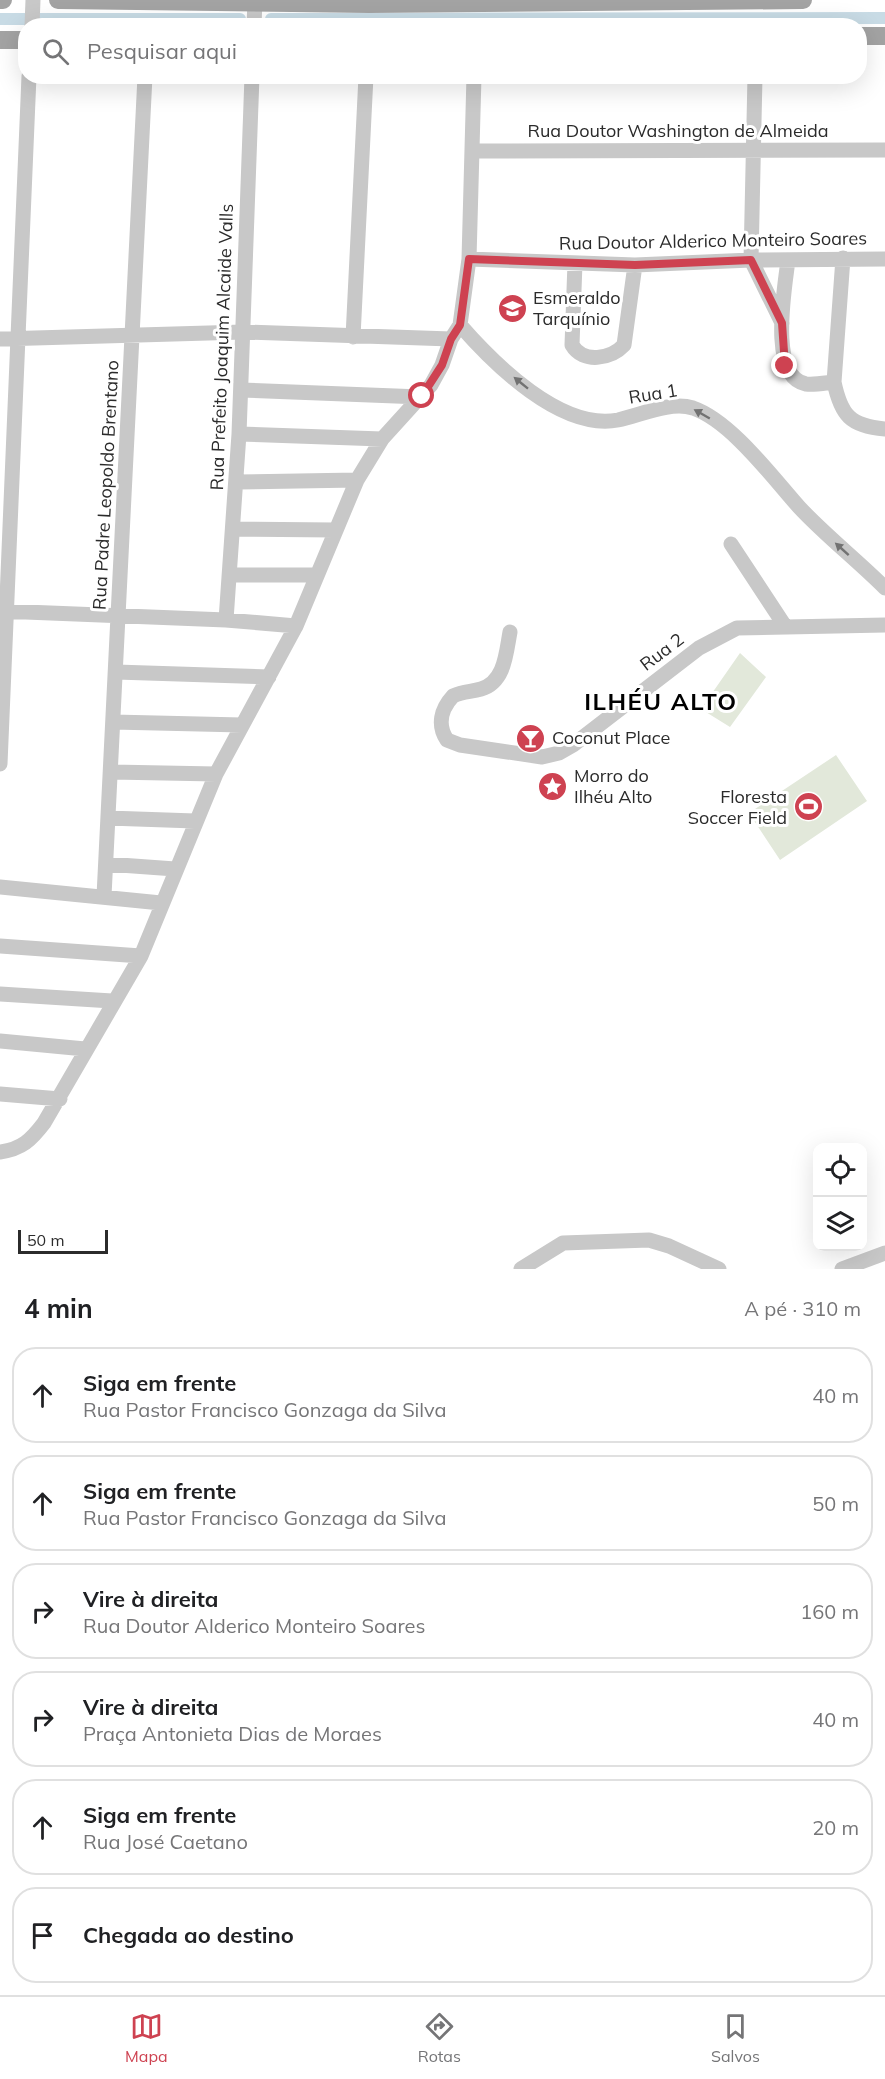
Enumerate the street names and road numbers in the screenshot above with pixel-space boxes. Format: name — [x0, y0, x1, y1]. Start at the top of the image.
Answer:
street label: Rua Doutor Washington de Almeida — [527, 119, 829, 142]
street label: Rua Prefeito Joaquim Alcaide Valls — [205, 203, 238, 491]
street label: Rua Doutor Alderico Monteiro Soares — [559, 226, 867, 255]
street label: Rua Padre Leopoldo Brentano — [87, 360, 124, 610]
street label: Rua 1 — [627, 378, 679, 409]
street label: Rua 2 — [635, 628, 688, 676]

